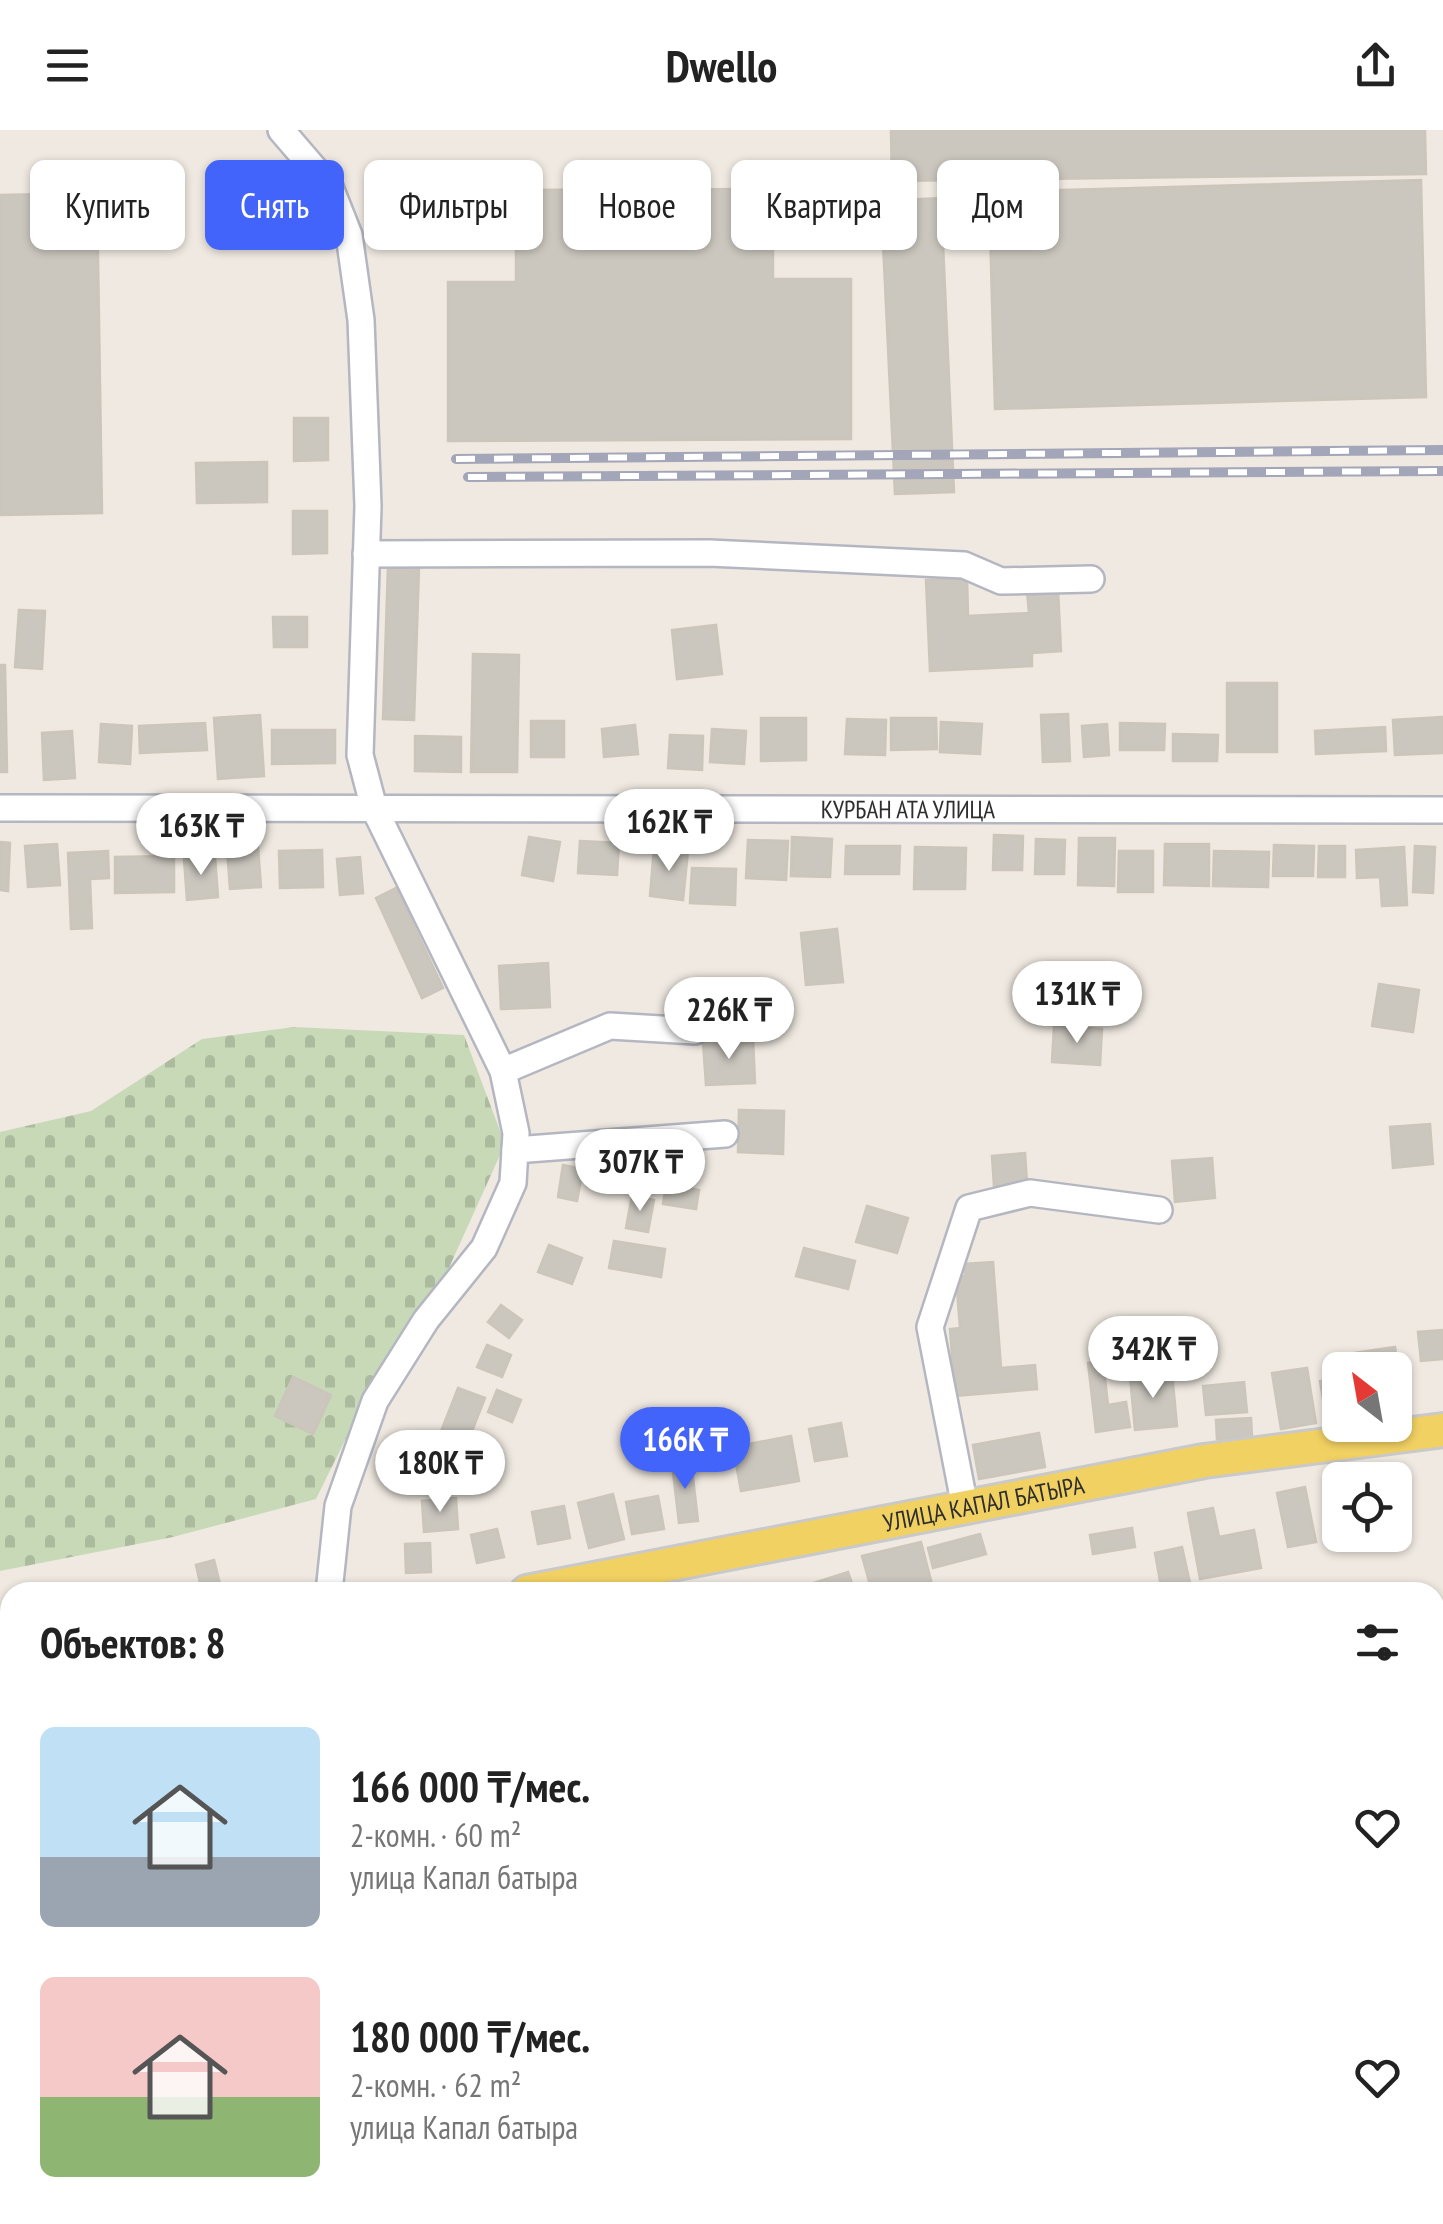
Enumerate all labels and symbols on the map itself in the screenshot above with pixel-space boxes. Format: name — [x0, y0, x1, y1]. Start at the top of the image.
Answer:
pin: 162K ₸ — [588, 789, 750, 874]
pin: 163K ₸ — [120, 793, 282, 878]
street label: КУРБАН АТА УЛИЦА — [821, 793, 995, 825]
pin: 131K ₸ — [996, 961, 1158, 1046]
pin: 226K ₸ — [648, 977, 810, 1062]
pin: 307K ₸ — [559, 1129, 721, 1214]
pin: 342K ₸ — [1072, 1316, 1234, 1401]
north arrow — [1322, 1352, 1412, 1442]
pin: 166K ₸ — [604, 1407, 766, 1492]
pin: 180K ₸ — [359, 1430, 521, 1515]
street label: УЛИЦА КАПАЛ БАТЫРА — [880, 1469, 1087, 1539]

